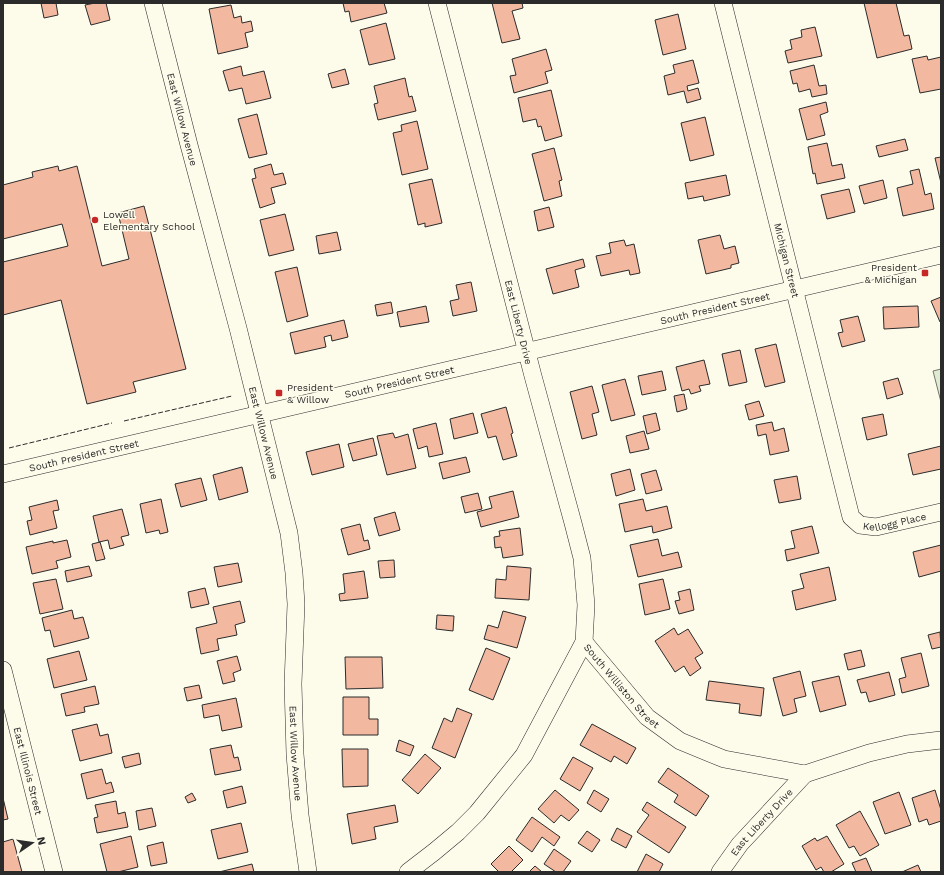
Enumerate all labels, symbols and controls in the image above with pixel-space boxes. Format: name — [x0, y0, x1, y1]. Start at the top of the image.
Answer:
street label: East Willow Avenue — [165, 72, 199, 167]
place label: Lowell Elementary School — [103, 209, 195, 232]
marker: Lowell Elementary School — [90, 215, 100, 225]
street label: Michigan Street — [772, 222, 801, 299]
place label: President & Michigan — [865, 262, 918, 285]
marker: President & Michigan — [920, 268, 930, 278]
street label: East Liberty Drive — [503, 279, 534, 366]
street label: South President Street — [659, 290, 772, 326]
street label: South President Street — [344, 364, 456, 400]
place label: President & Willow — [287, 382, 334, 405]
street label: East Willow Avenue — [247, 385, 281, 481]
marker: President & Willow — [274, 388, 284, 398]
street label: South President Street — [28, 437, 141, 474]
street label: Kellogg Place — [862, 511, 928, 533]
street label: South Williston Street — [582, 642, 662, 731]
street label: East Willow Avenue — [288, 705, 304, 802]
street label: East Illinois Street — [12, 726, 45, 817]
street label: East Liberty Drive — [728, 786, 795, 858]
north arrow — [12, 823, 52, 863]
text: N — [34, 835, 49, 846]

